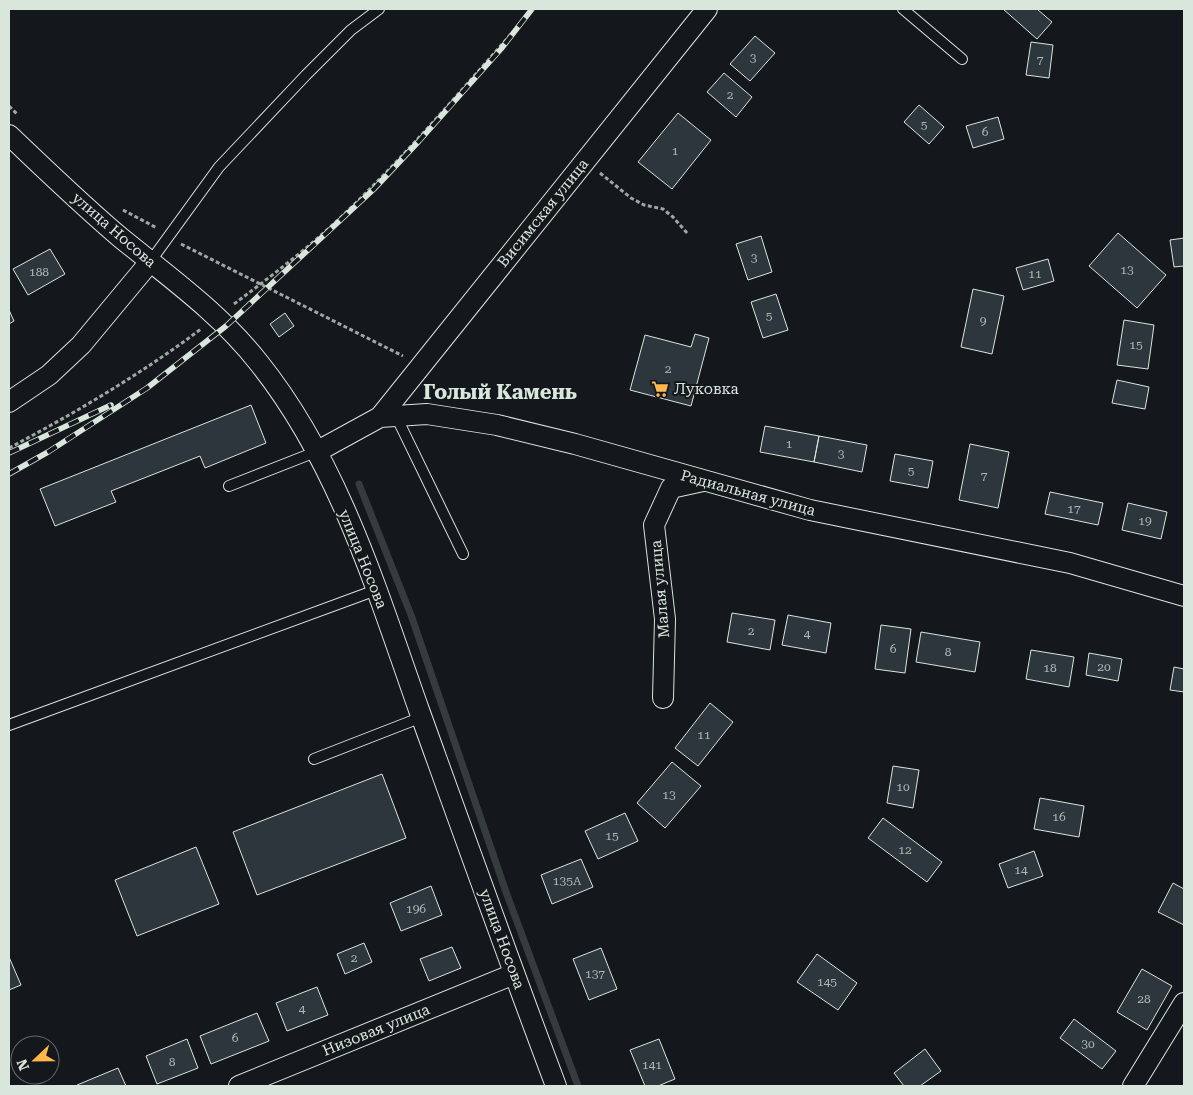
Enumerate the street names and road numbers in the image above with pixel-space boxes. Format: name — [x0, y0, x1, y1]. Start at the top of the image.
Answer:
street label: Висимская улица — [494, 155, 592, 271]
street label: улица Носова — [68, 189, 160, 271]
street label: Радиальная улица — [679, 466, 817, 520]
street label: улица Носова — [335, 507, 391, 611]
street label: Малая улица — [647, 539, 673, 639]
street label: улица Носова — [476, 886, 528, 992]
street label: Низовая улица — [320, 1000, 432, 1060]

